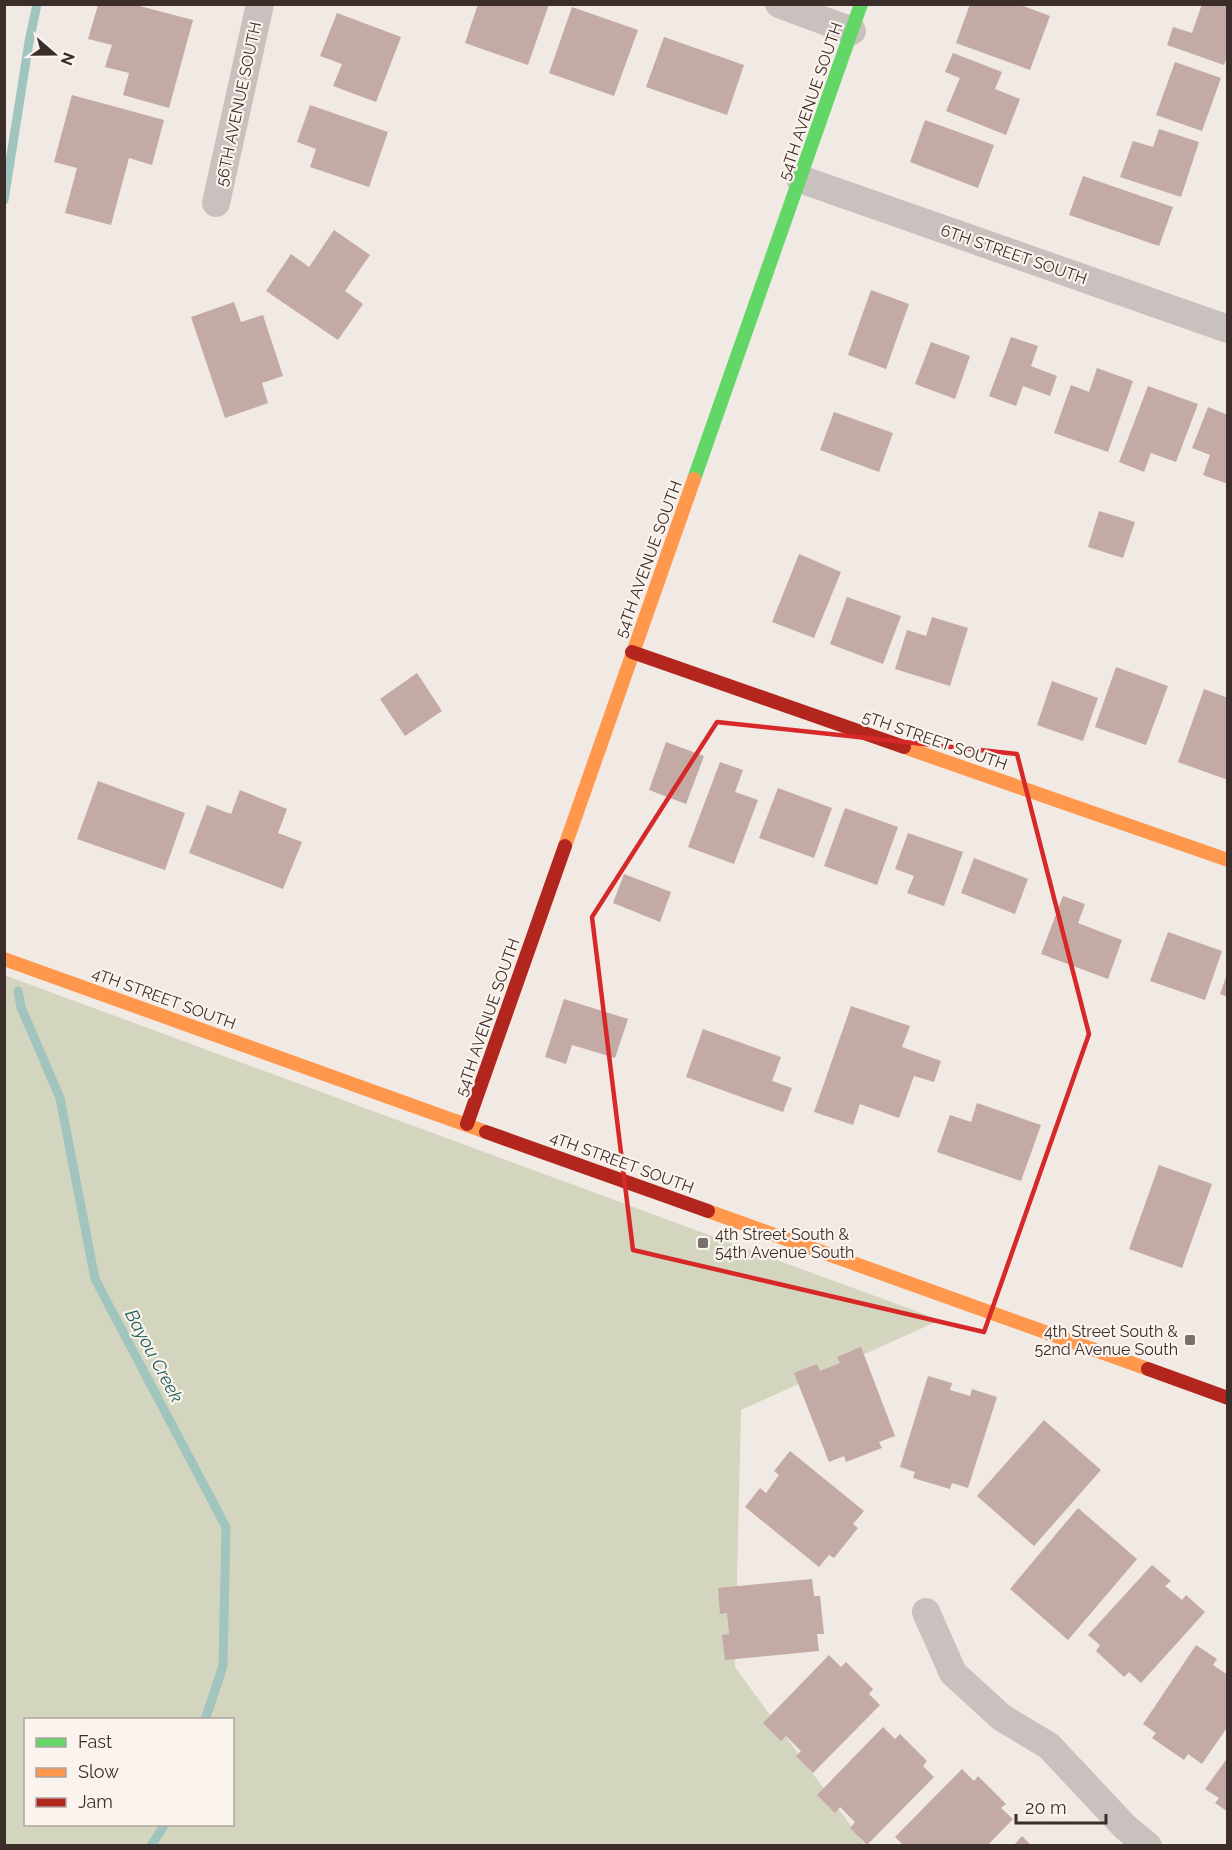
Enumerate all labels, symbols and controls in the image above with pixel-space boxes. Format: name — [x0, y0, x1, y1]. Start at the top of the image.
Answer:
street label: 56TH AVENUE SOUTH — [212, 20, 265, 188]
street label: 54TH AVENUE SOUTH — [774, 20, 846, 183]
north arrow — [24, 24, 84, 84]
text: N — [57, 50, 79, 68]
street label: 6TH STREET SOUTH — [938, 221, 1089, 288]
street label: 54TH AVENUE SOUTH — [611, 478, 686, 640]
street label: 5TH STREET SOUTH — [860, 707, 1010, 774]
street label: 54TH AVENUE SOUTH — [451, 936, 523, 1099]
street label: 4TH STREET SOUTH — [89, 964, 238, 1033]
street label: 4TH STREET SOUTH — [547, 1128, 696, 1197]
place label: 4th Street South & 54th Avenue South — [715, 1225, 854, 1262]
marker: 4th Street South & 54th Avenue South — [696, 1236, 710, 1250]
water label: Bayou Creek — [121, 1306, 188, 1406]
place label: 4th Street South & 52nd Avenue South — [1034, 1322, 1178, 1359]
marker: 4th Street South & 52nd Avenue South — [1183, 1333, 1197, 1347]
legend — [24, 1718, 234, 1826]
text: Fast — [78, 1731, 112, 1752]
text: Slow — [78, 1761, 119, 1782]
scale bar — [1016, 1787, 1106, 1825]
text: Jam — [78, 1791, 113, 1812]
text: 20 m — [1025, 1797, 1067, 1818]

